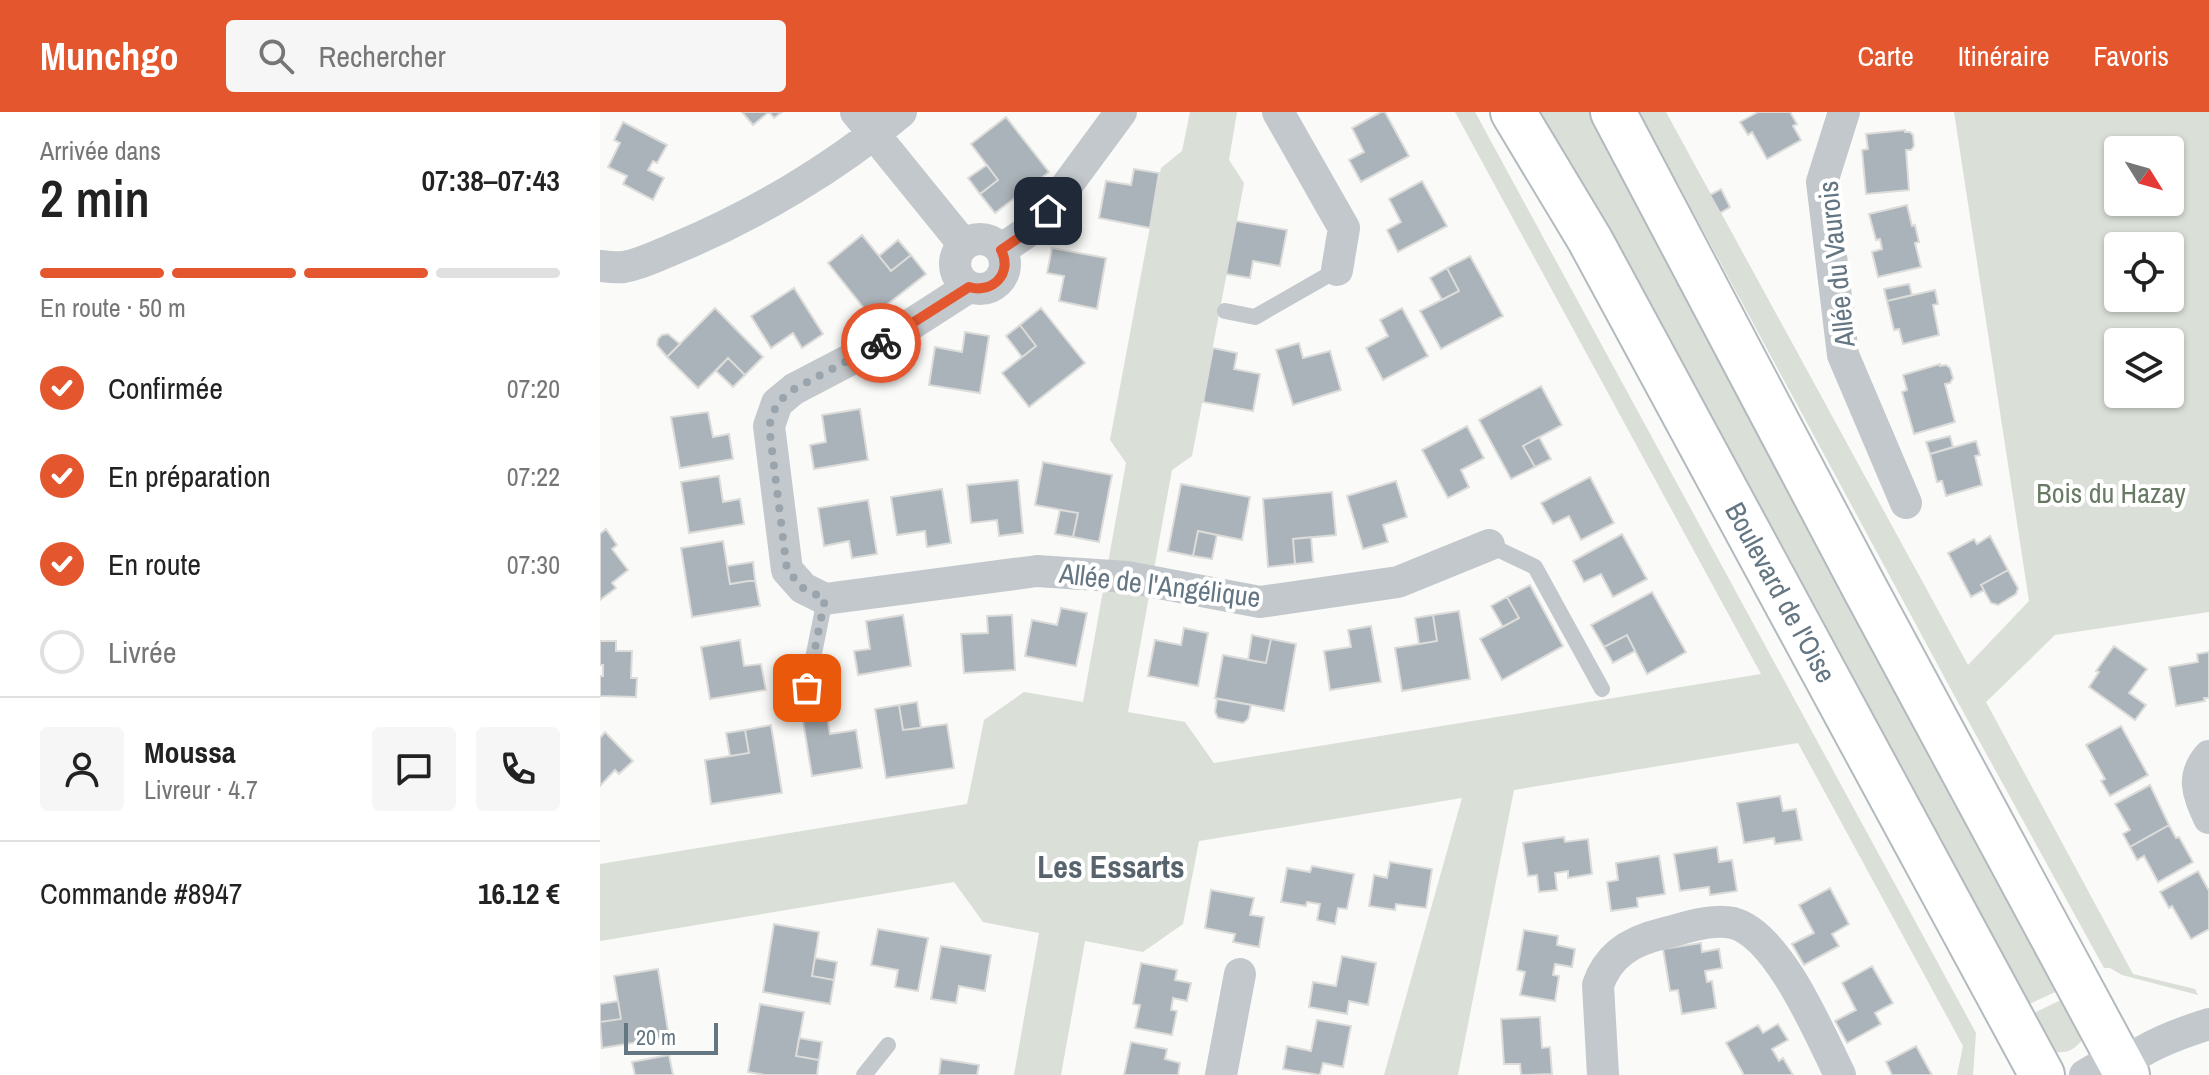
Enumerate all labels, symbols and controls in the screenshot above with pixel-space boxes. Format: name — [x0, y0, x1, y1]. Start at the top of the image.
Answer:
search box — [226, 20, 786, 92]
text: Munchgo — [40, 31, 178, 82]
icon: search — [254, 34, 298, 78]
text: Rechercher — [318, 36, 446, 76]
text: Carte — [1858, 37, 1914, 75]
text: Itinéraire — [1958, 37, 2050, 75]
text: Favoris — [2094, 37, 2169, 75]
text: Arrivée dans — [40, 133, 161, 168]
north arrow — [2104, 136, 2184, 216]
map controls — [2104, 136, 2184, 408]
text: 07:38–07:43 — [421, 160, 560, 200]
text: 2 min — [40, 163, 150, 233]
pin — [1014, 177, 1082, 245]
street label: Allée du Vaurois — [1808, 179, 1864, 350]
icon: home — [1026, 189, 1070, 233]
button: locate — [2104, 232, 2184, 312]
text: En route · 50 m — [40, 290, 186, 325]
courier — [841, 303, 921, 383]
icon: bike — [859, 321, 903, 365]
button: layers — [2104, 328, 2184, 408]
icon: check — [40, 366, 84, 410]
text: Confirmée — [108, 368, 223, 408]
text: 07:20 — [507, 371, 560, 406]
icon: check — [40, 454, 84, 498]
text: En préparation — [108, 456, 271, 496]
text: 07:22 — [507, 459, 560, 494]
park label: Bois du Hazay — [2036, 474, 2186, 512]
street label: Boulevard de l'Oise — [1716, 495, 1845, 689]
icon: check — [40, 542, 84, 586]
text: En route — [108, 544, 201, 584]
text: 07:30 — [507, 547, 560, 582]
street label: Allée de l'Angélique — [1056, 554, 1263, 616]
text: Livrée — [108, 632, 176, 672]
pin — [773, 654, 841, 722]
icon: bag — [785, 666, 829, 710]
button: person — [40, 727, 124, 811]
button: chat — [372, 727, 456, 811]
button: phone — [476, 727, 560, 811]
text: Moussa — [144, 732, 236, 772]
text: Livreur · 4.7 — [144, 772, 258, 807]
district label: Les Essarts — [1037, 845, 1185, 888]
text: Commande #8947 — [40, 873, 242, 913]
text: 16.12 € — [478, 873, 560, 913]
scale bar — [624, 1019, 718, 1055]
text: 20 m — [636, 1022, 676, 1052]

